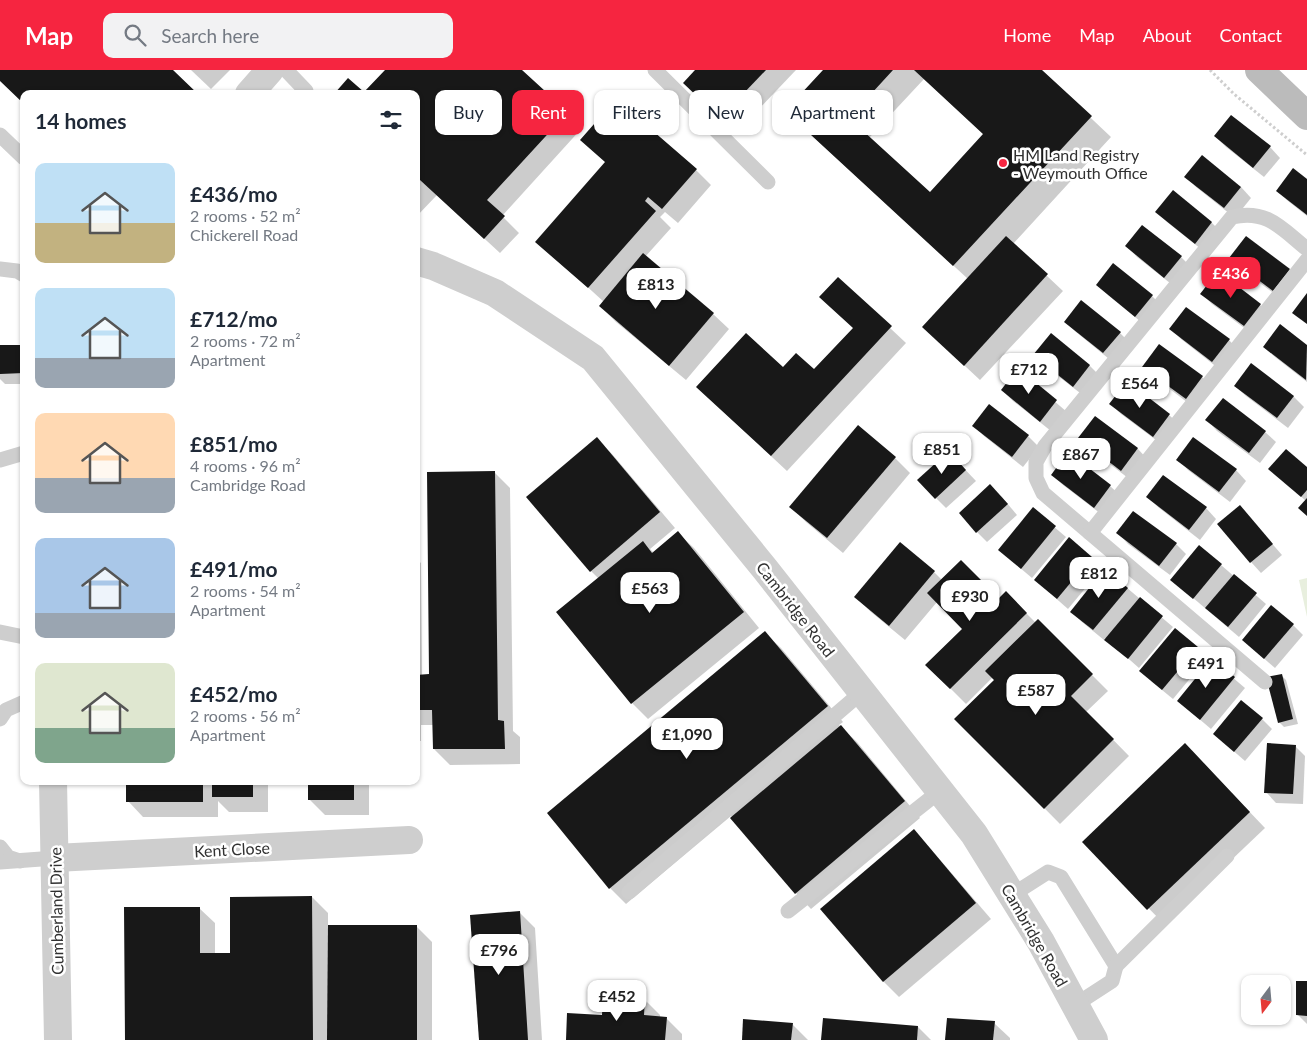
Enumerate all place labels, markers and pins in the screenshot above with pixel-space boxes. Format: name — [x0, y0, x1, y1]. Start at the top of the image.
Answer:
place label: HM Land Registry - Weymouth Office — [1013, 145, 1148, 182]
marker: HM Land Registry - Weymouth Office — [997, 157, 1009, 169]
pin: £436 — [1201, 256, 1261, 299]
pin: £813 — [626, 268, 686, 310]
pin: £712 — [999, 352, 1059, 395]
pin: £564 — [1110, 366, 1170, 409]
pin: £851 — [912, 432, 972, 475]
pin: £867 — [1051, 438, 1111, 480]
pin: £812 — [1069, 556, 1129, 599]
pin: £563 — [620, 572, 680, 614]
pin: £930 — [940, 580, 1000, 622]
pin: £491 — [1176, 646, 1236, 689]
pin: £587 — [1006, 674, 1066, 716]
pin: £1,090 — [646, 718, 728, 760]
pin: £796 — [469, 934, 529, 976]
pin: £452 — [587, 980, 647, 1022]

